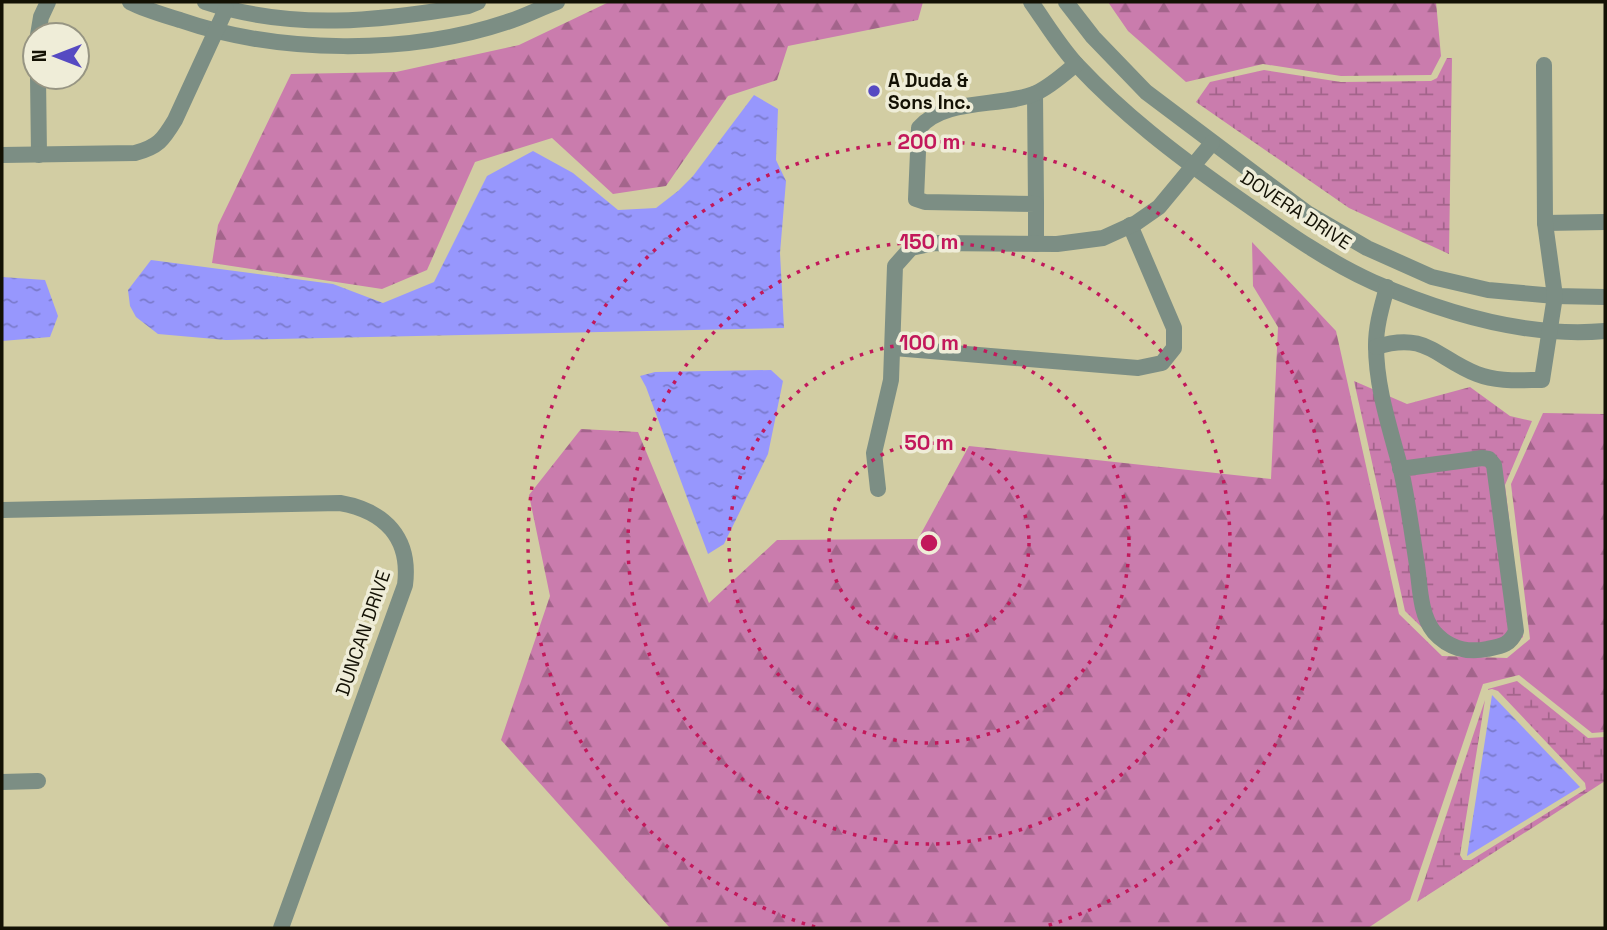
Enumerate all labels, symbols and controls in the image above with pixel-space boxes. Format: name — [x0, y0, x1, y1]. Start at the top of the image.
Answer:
north arrow — [21, 21, 91, 91]
text: N — [27, 50, 52, 62]
place label: A Duda & Sons Inc. — [888, 68, 971, 115]
marker: A Duda & Sons Inc. — [866, 83, 882, 99]
text: 200 m — [898, 128, 960, 155]
street label: DOVERA DRIVE — [1236, 165, 1356, 255]
text: 150 m — [900, 228, 958, 255]
text: 100 m — [899, 329, 959, 356]
text: 50 m — [904, 429, 954, 456]
centre of rings — [917, 531, 941, 555]
street label: DUNCAN DRIVE — [330, 567, 396, 699]

